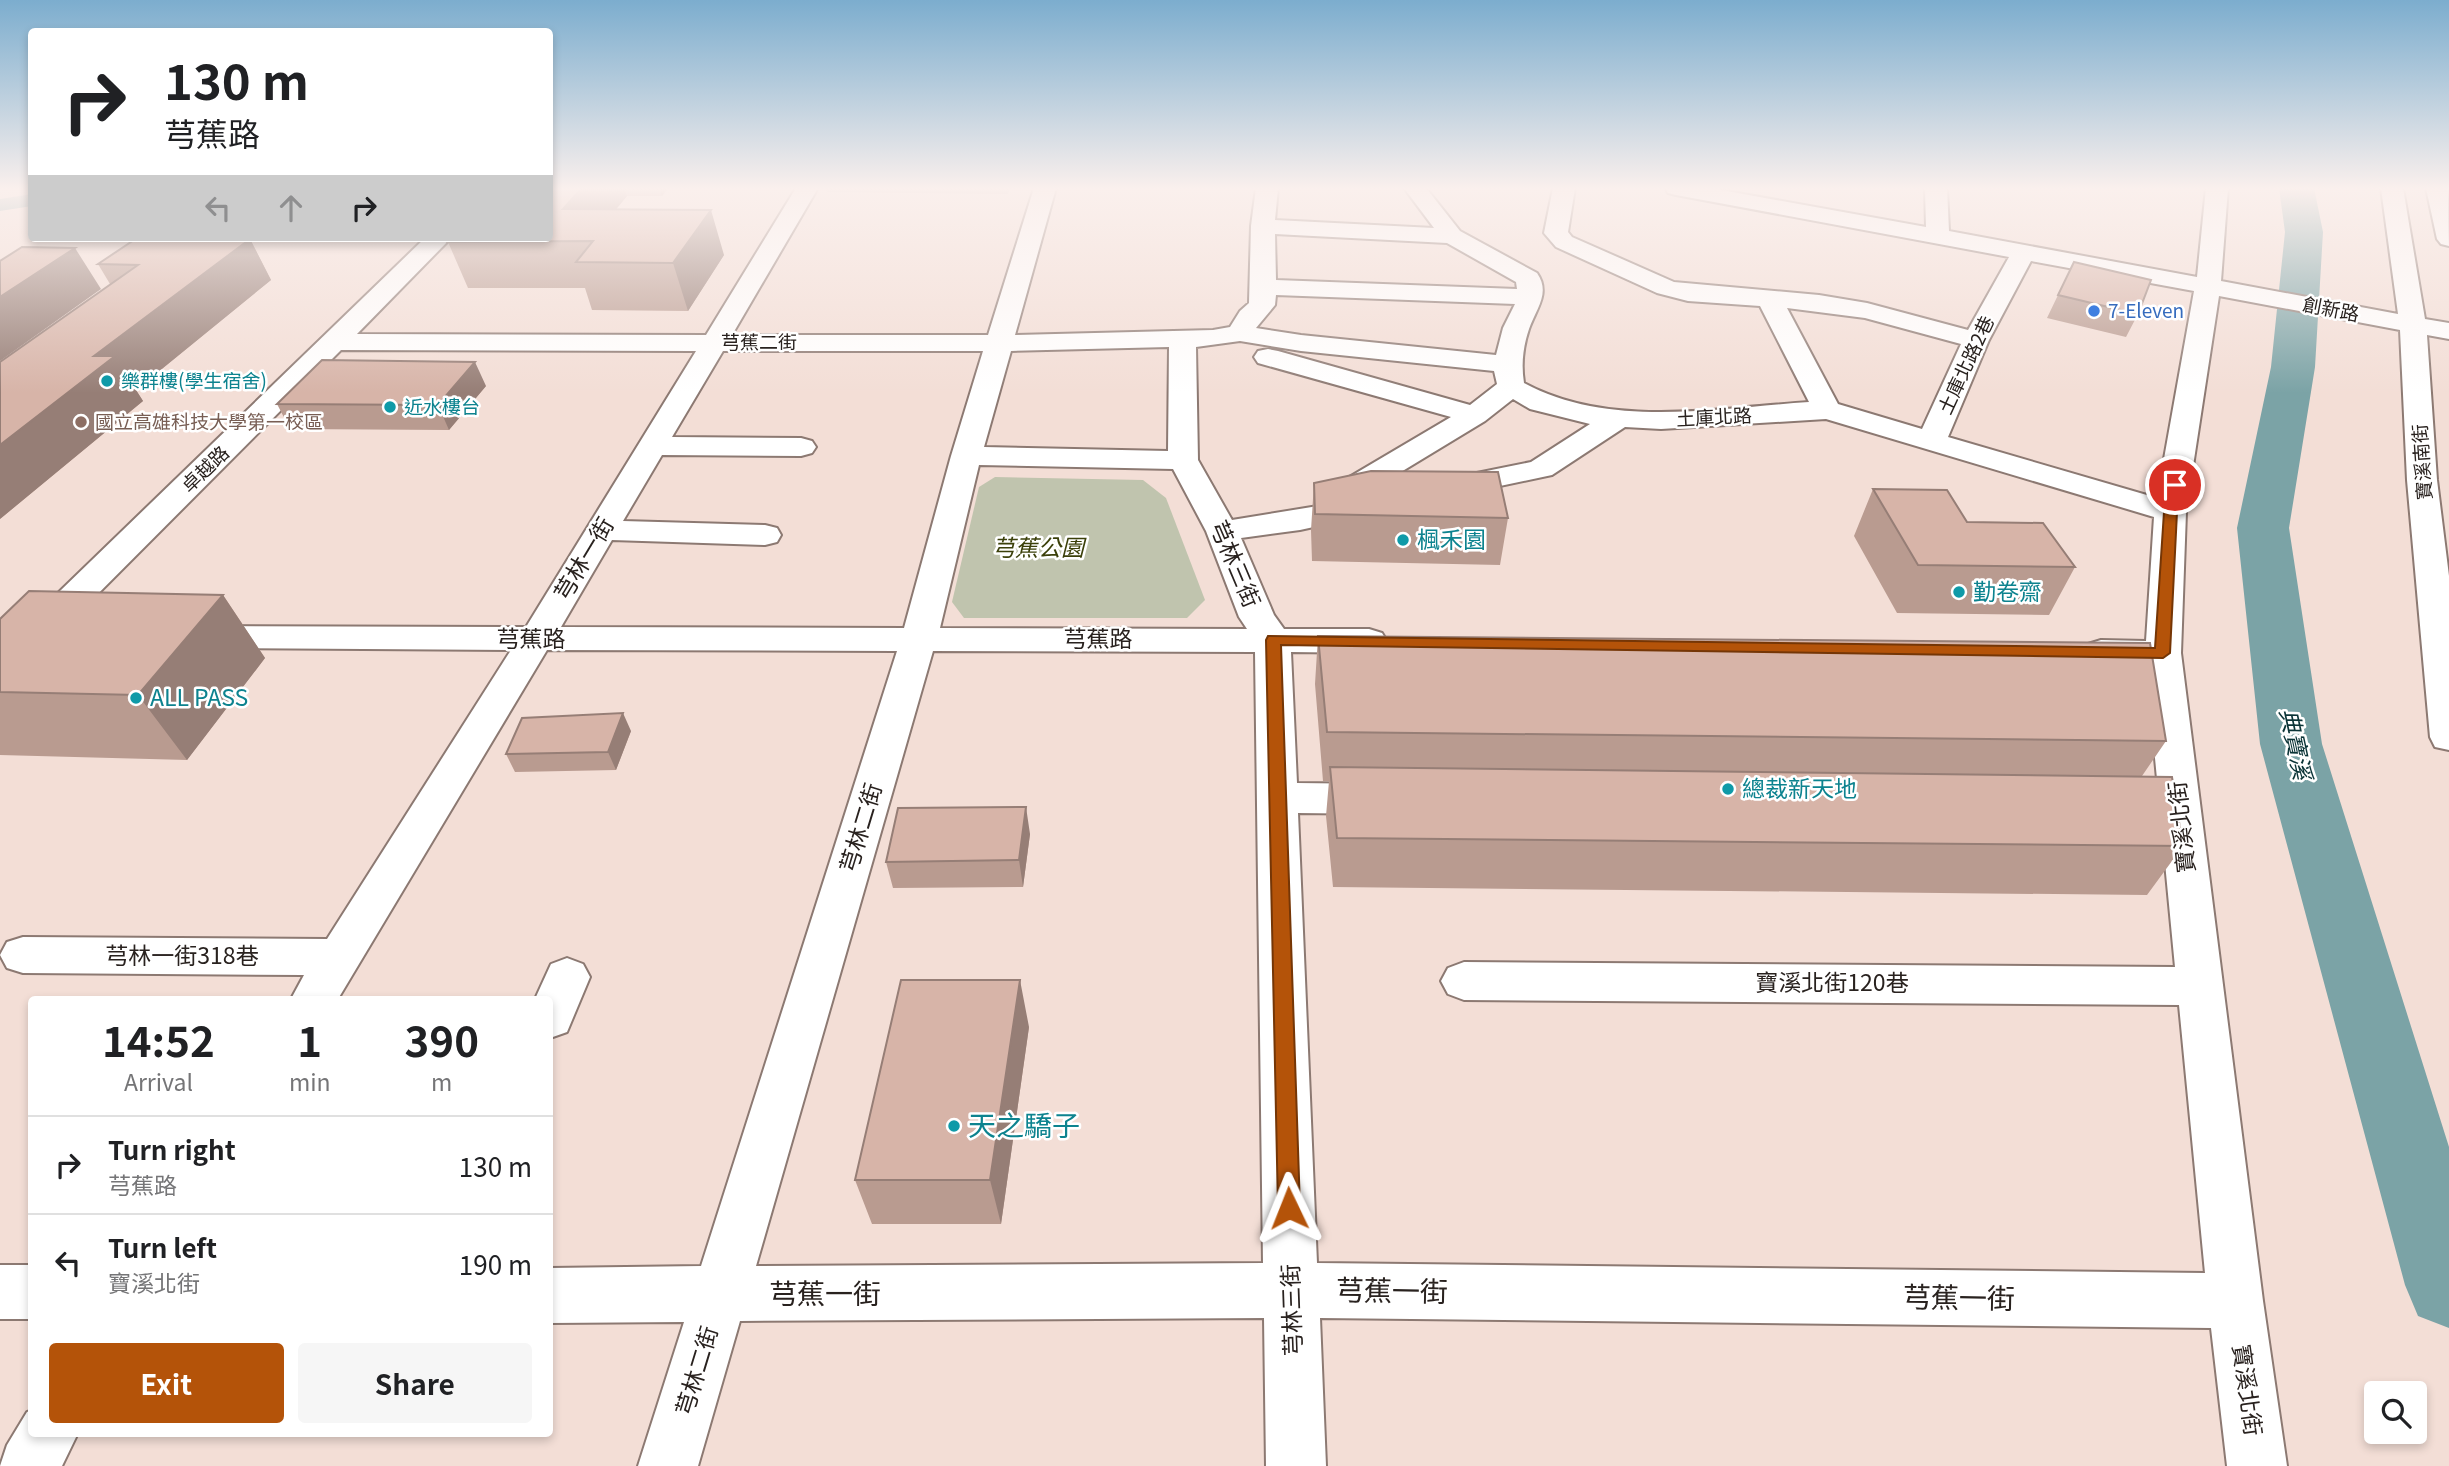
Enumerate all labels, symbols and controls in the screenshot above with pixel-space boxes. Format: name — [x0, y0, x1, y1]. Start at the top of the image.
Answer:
text: 130 m — [164, 43, 309, 114]
icon: right — [49, 56, 140, 147]
text: 芎蕉路 — [164, 109, 260, 155]
icon: left — [199, 189, 237, 227]
icon: ahead — [272, 189, 310, 227]
icon: right — [345, 189, 383, 227]
street label: 創新路 — [2301, 289, 2362, 326]
place label: 7-Eleven — [2108, 296, 2184, 323]
marker: 7-Eleven — [2086, 303, 2102, 319]
street label: 土庫北路2巷 — [1930, 311, 1999, 418]
street label: 芎蕉二街 — [721, 327, 797, 354]
place label: 樂群樓(學生宿舍) — [121, 366, 267, 393]
marker: 樂群樓(學生宿舍) — [99, 373, 115, 389]
place label: 近水樓台 — [404, 392, 480, 419]
marker: 近水樓台 — [382, 399, 398, 415]
street label: 土庫北路 — [1675, 400, 1753, 431]
place label: 國立高雄科技大學第一校區 — [95, 407, 323, 434]
marker: 國立高雄科技大學第一校區 — [73, 414, 89, 430]
street label: 寶溪南街 — [2404, 423, 2437, 501]
street label: 卓越路 — [174, 438, 234, 497]
pin — [2145, 455, 2205, 515]
icon: arrive — [2156, 466, 2194, 504]
street label: 芎林一街 — [544, 510, 621, 606]
street label: 芎林三街 — [1203, 514, 1270, 612]
place label: 楓禾園 — [1417, 521, 1486, 555]
park label: 芎蕉公園 — [992, 529, 1087, 563]
marker: 楓禾園 — [1395, 532, 1411, 548]
place label: 勤卷齋 — [1973, 573, 2042, 607]
marker: 勤卷齋 — [1951, 584, 1967, 600]
street label: 芎蕉路 — [497, 620, 566, 654]
street label: 芎蕉路 — [1064, 620, 1133, 654]
place label: ALL PASS — [150, 679, 248, 713]
marker: ALL PASS — [128, 690, 144, 706]
water label: 典寶溪 — [2273, 705, 2323, 785]
place label: 總裁新天地 — [1742, 770, 1857, 804]
street label: 芎林二街 — [829, 778, 889, 876]
street label: 寶溪北街 — [2158, 780, 2202, 875]
marker: 總裁新天地 — [1720, 781, 1736, 797]
street label: 芎林一街318巷 — [105, 937, 259, 971]
street label: 寶溪北街120巷 — [1755, 964, 1909, 998]
text: 14:52 — [102, 1008, 215, 1069]
text: 1 — [297, 1008, 322, 1069]
text: 390 — [405, 1008, 479, 1069]
text: Arrival — [124, 1064, 193, 1098]
text: min — [289, 1064, 331, 1098]
text: m — [431, 1064, 452, 1098]
place label: 天之驕子 — [968, 1104, 1080, 1144]
marker: 天之驕子 — [946, 1118, 962, 1134]
text: Turn right — [108, 1130, 236, 1167]
icon: right — [49, 1146, 87, 1184]
text: 130 m — [459, 1147, 532, 1184]
text: 芎蕉路 — [108, 1167, 177, 1201]
position arrow — [1252, 1171, 1326, 1245]
text: Turn left — [108, 1228, 217, 1265]
icon: left — [49, 1244, 87, 1282]
text: 190 m — [459, 1245, 532, 1282]
street label: 芎林三街 — [1271, 1264, 1309, 1357]
text: 寶溪北街 — [108, 1265, 200, 1299]
street label: 芎蕉一街 — [1336, 1268, 1448, 1310]
street label: 芎蕉一街 — [769, 1272, 881, 1312]
street label: 芎蕉一街 — [1903, 1275, 2015, 1317]
street label: 芎林二街 — [665, 1321, 725, 1419]
street label: 寶溪北街 — [2226, 1342, 2272, 1438]
button: Exit — [49, 1343, 284, 1423]
button: Share — [298, 1343, 532, 1423]
map controls — [2364, 1381, 2427, 1444]
button: search — [2364, 1381, 2427, 1444]

